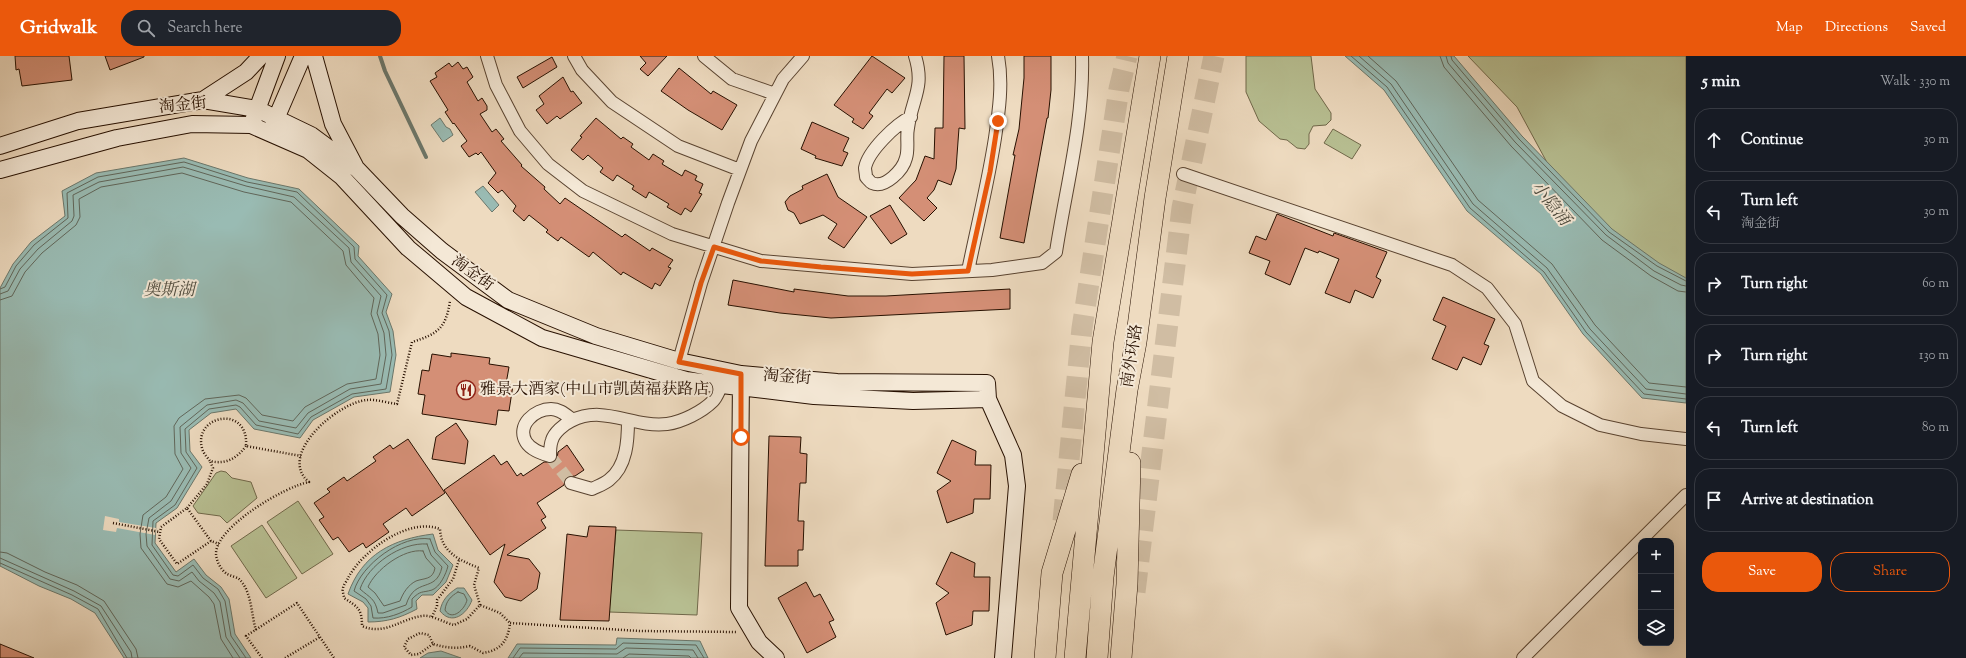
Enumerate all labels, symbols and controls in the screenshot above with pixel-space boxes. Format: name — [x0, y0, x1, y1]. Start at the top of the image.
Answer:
search box — [121, 10, 401, 46]
text: Gridwalk — [20, 15, 97, 42]
icon: search — [135, 17, 157, 39]
text: Search here — [167, 18, 243, 39]
text: Map — [1776, 18, 1803, 38]
text: Directions — [1825, 18, 1888, 38]
text: Saved — [1910, 18, 1946, 38]
text: 5 min — [1702, 70, 1740, 94]
text: Walk · 330 m — [1880, 73, 1950, 91]
street label: 淘金街 — [158, 92, 208, 120]
route end — [989, 112, 1007, 130]
icon: ahead — [1703, 129, 1725, 151]
text: Continue — [1741, 130, 1803, 151]
text: 30 m — [1923, 131, 1949, 149]
water label: 小隐涌 — [1525, 177, 1577, 233]
text: Turn left — [1741, 191, 1798, 212]
icon: left — [1703, 201, 1725, 223]
text: 30 m — [1923, 203, 1949, 221]
text: 淘金街 — [1741, 215, 1780, 233]
street label: 淘金街 — [446, 251, 498, 297]
icon: right — [1703, 273, 1725, 295]
text: Turn right — [1741, 274, 1807, 295]
text: 60 m — [1922, 275, 1949, 293]
water label: 奥斯湖 — [144, 279, 197, 303]
street label: 南外环路 — [1117, 323, 1149, 389]
icon: right — [1703, 345, 1725, 367]
text: Turn right — [1741, 346, 1807, 367]
text: 130 m — [1919, 347, 1949, 365]
street label: 淘金街 — [762, 365, 812, 391]
restaurant icon: 雅景大酒家(中山市凯茵福获路店) — [455, 379, 477, 401]
place label: 雅景大酒家(中山市凯茵福获路店) — [480, 379, 714, 402]
icon: left — [1703, 417, 1725, 439]
text: Turn left — [1741, 418, 1798, 439]
text: 80 m — [1922, 419, 1949, 437]
route start — [732, 428, 750, 446]
icon: arrive — [1703, 489, 1725, 511]
text: Arrive at destination — [1741, 490, 1874, 511]
map controls — [1638, 538, 1674, 646]
button: + — [1638, 538, 1674, 574]
button: Save — [1702, 552, 1822, 592]
button: Share — [1830, 552, 1950, 592]
button: − — [1638, 574, 1674, 610]
button: layers — [1638, 610, 1674, 646]

